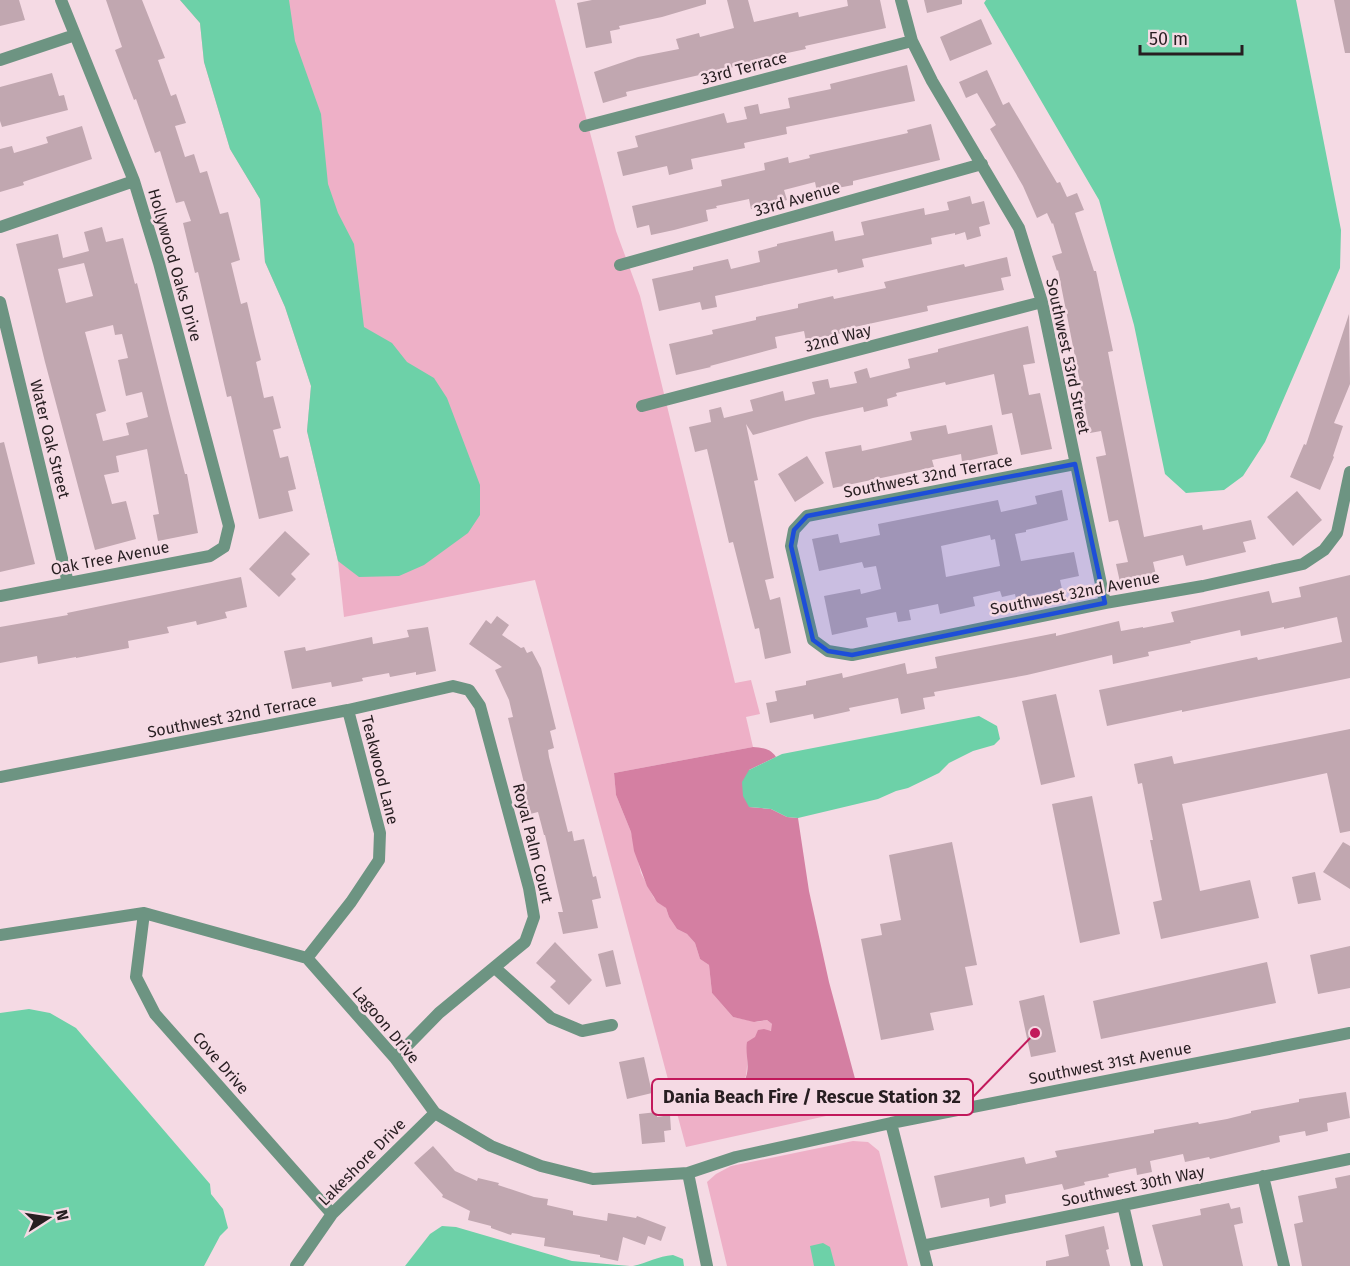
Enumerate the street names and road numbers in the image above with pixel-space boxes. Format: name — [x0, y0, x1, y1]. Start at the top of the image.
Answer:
street label: 33rd Terrace — [699, 47, 789, 89]
street label: 33rd Avenue — [752, 178, 842, 220]
street label: Hollywood Oaks Drive — [144, 186, 206, 344]
street label: Southwest 53rd Street — [1042, 276, 1094, 436]
street label: 32nd Way — [803, 320, 873, 356]
street label: Water Oak Street — [26, 378, 74, 500]
street label: Southwest 32nd Terrace — [842, 450, 1014, 502]
street label: Oak Tree Avenue — [49, 537, 171, 579]
street label: Southwest 32nd Avenue — [989, 567, 1161, 619]
street label: Southwest 32nd Terrace — [146, 690, 318, 742]
street label: Teakwood Lane — [357, 714, 403, 826]
street label: Royal Palm Court — [509, 781, 557, 905]
street label: Lagoon Drive — [348, 983, 424, 1067]
street label: Cove Drive — [189, 1028, 253, 1098]
street label: Southwest 31st Avenue — [1027, 1038, 1193, 1088]
street label: Lakeshore Drive — [314, 1114, 410, 1210]
street label: Southwest 30th Way — [1060, 1162, 1206, 1210]

